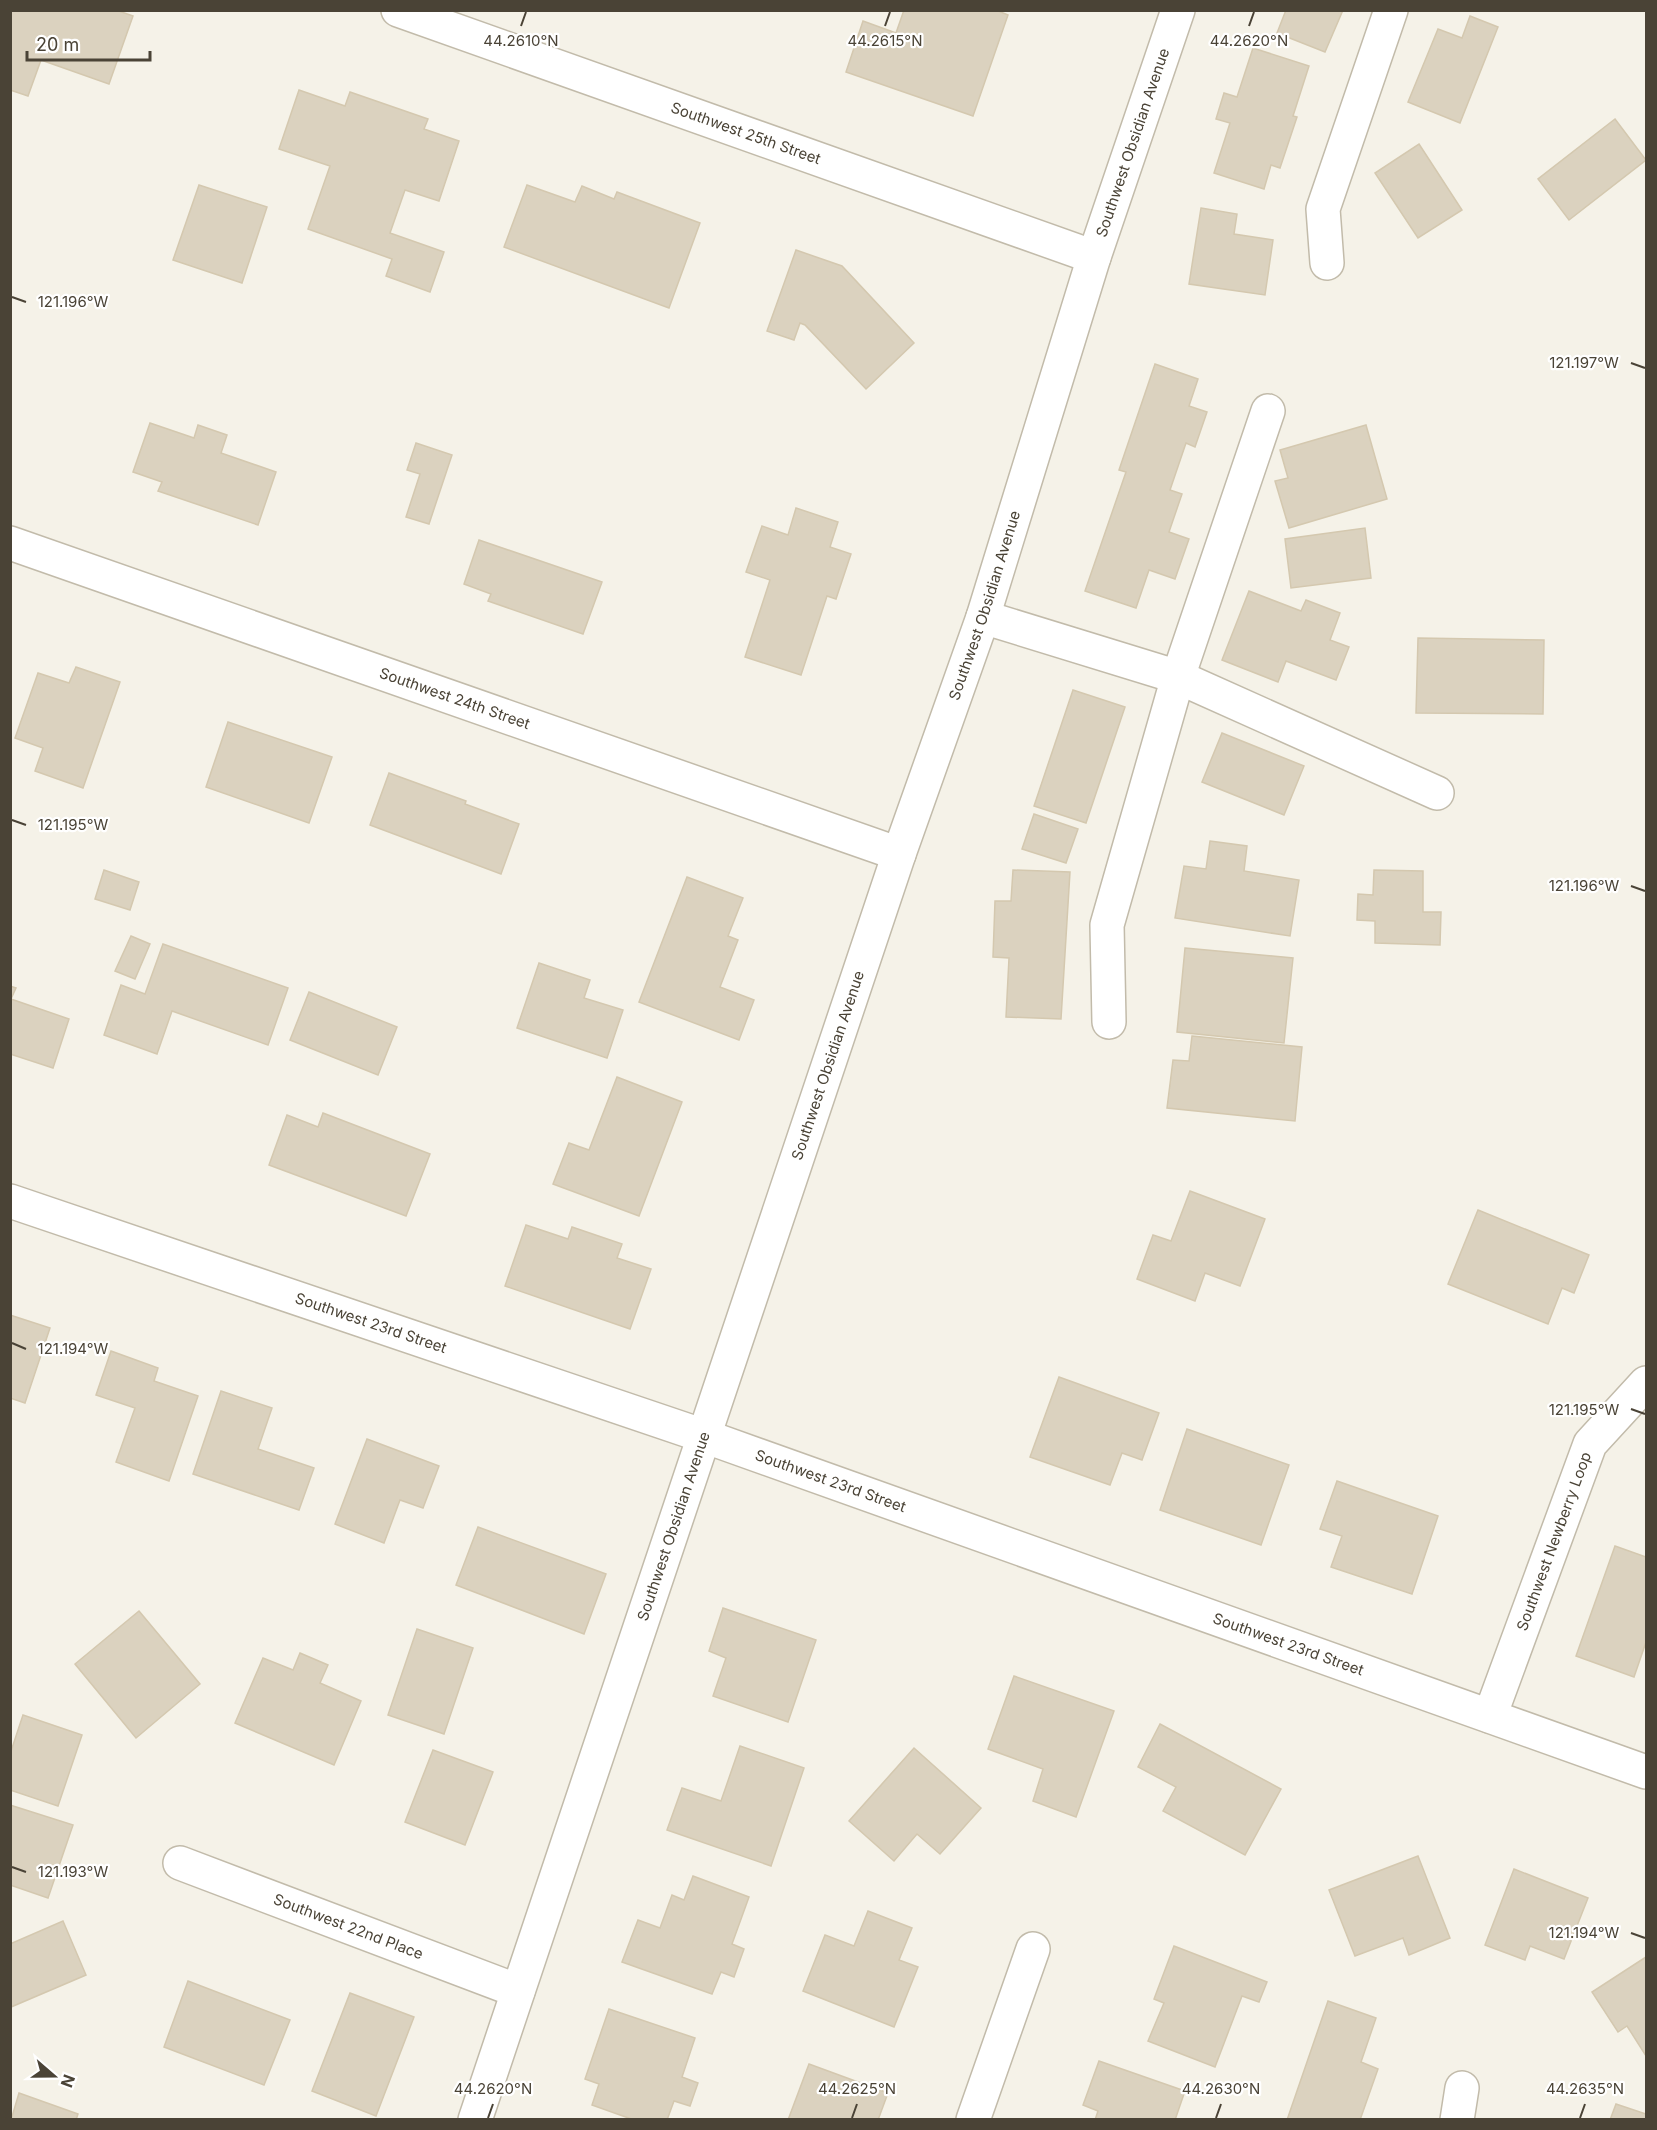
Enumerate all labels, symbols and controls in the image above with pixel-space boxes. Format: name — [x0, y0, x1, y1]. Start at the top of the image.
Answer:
scale bar — [27, 24, 150, 62]
text: 44.2610°N — [483, 31, 559, 50]
text: 44.2615°N — [848, 31, 923, 50]
text: 44.2620°N — [1210, 31, 1288, 50]
text: 20 m — [36, 34, 79, 55]
street label: Southwest Obsidian Avenue — [1091, 46, 1173, 240]
street label: Southwest 25th Street — [668, 98, 824, 168]
text: 121.196°W — [38, 292, 109, 311]
text: 121.197°W — [1549, 353, 1619, 372]
street label: Southwest Obsidian Avenue — [944, 508, 1024, 703]
street label: Southwest 24th Street — [377, 663, 533, 733]
text: 121.195°W — [38, 815, 108, 834]
text: 121.196°W — [1549, 876, 1620, 895]
street label: Southwest Obsidian Avenue — [787, 968, 868, 1163]
street label: Southwest 23rd Street — [293, 1288, 449, 1357]
text: 121.194°W — [38, 1339, 109, 1358]
text: 121.195°W — [1549, 1400, 1619, 1419]
street label: Southwest Obsidian Avenue — [633, 1429, 714, 1623]
street label: Southwest 23rd Street — [753, 1445, 909, 1516]
street label: Southwest Newberry Loop — [1512, 1449, 1595, 1633]
street label: Southwest 23rd Street — [1210, 1608, 1366, 1680]
text: 121.193°W — [38, 1862, 108, 1881]
street label: Southwest 22nd Place — [271, 1889, 426, 1963]
text: 121.194°W — [1549, 1923, 1620, 1942]
north arrow — [24, 2046, 84, 2106]
text: N — [57, 2072, 80, 2090]
text: 44.2620°N — [454, 2079, 532, 2098]
text: 44.2625°N — [818, 2079, 896, 2098]
text: 44.2630°N — [1182, 2079, 1260, 2098]
text: 44.2635°N — [1546, 2079, 1624, 2098]

